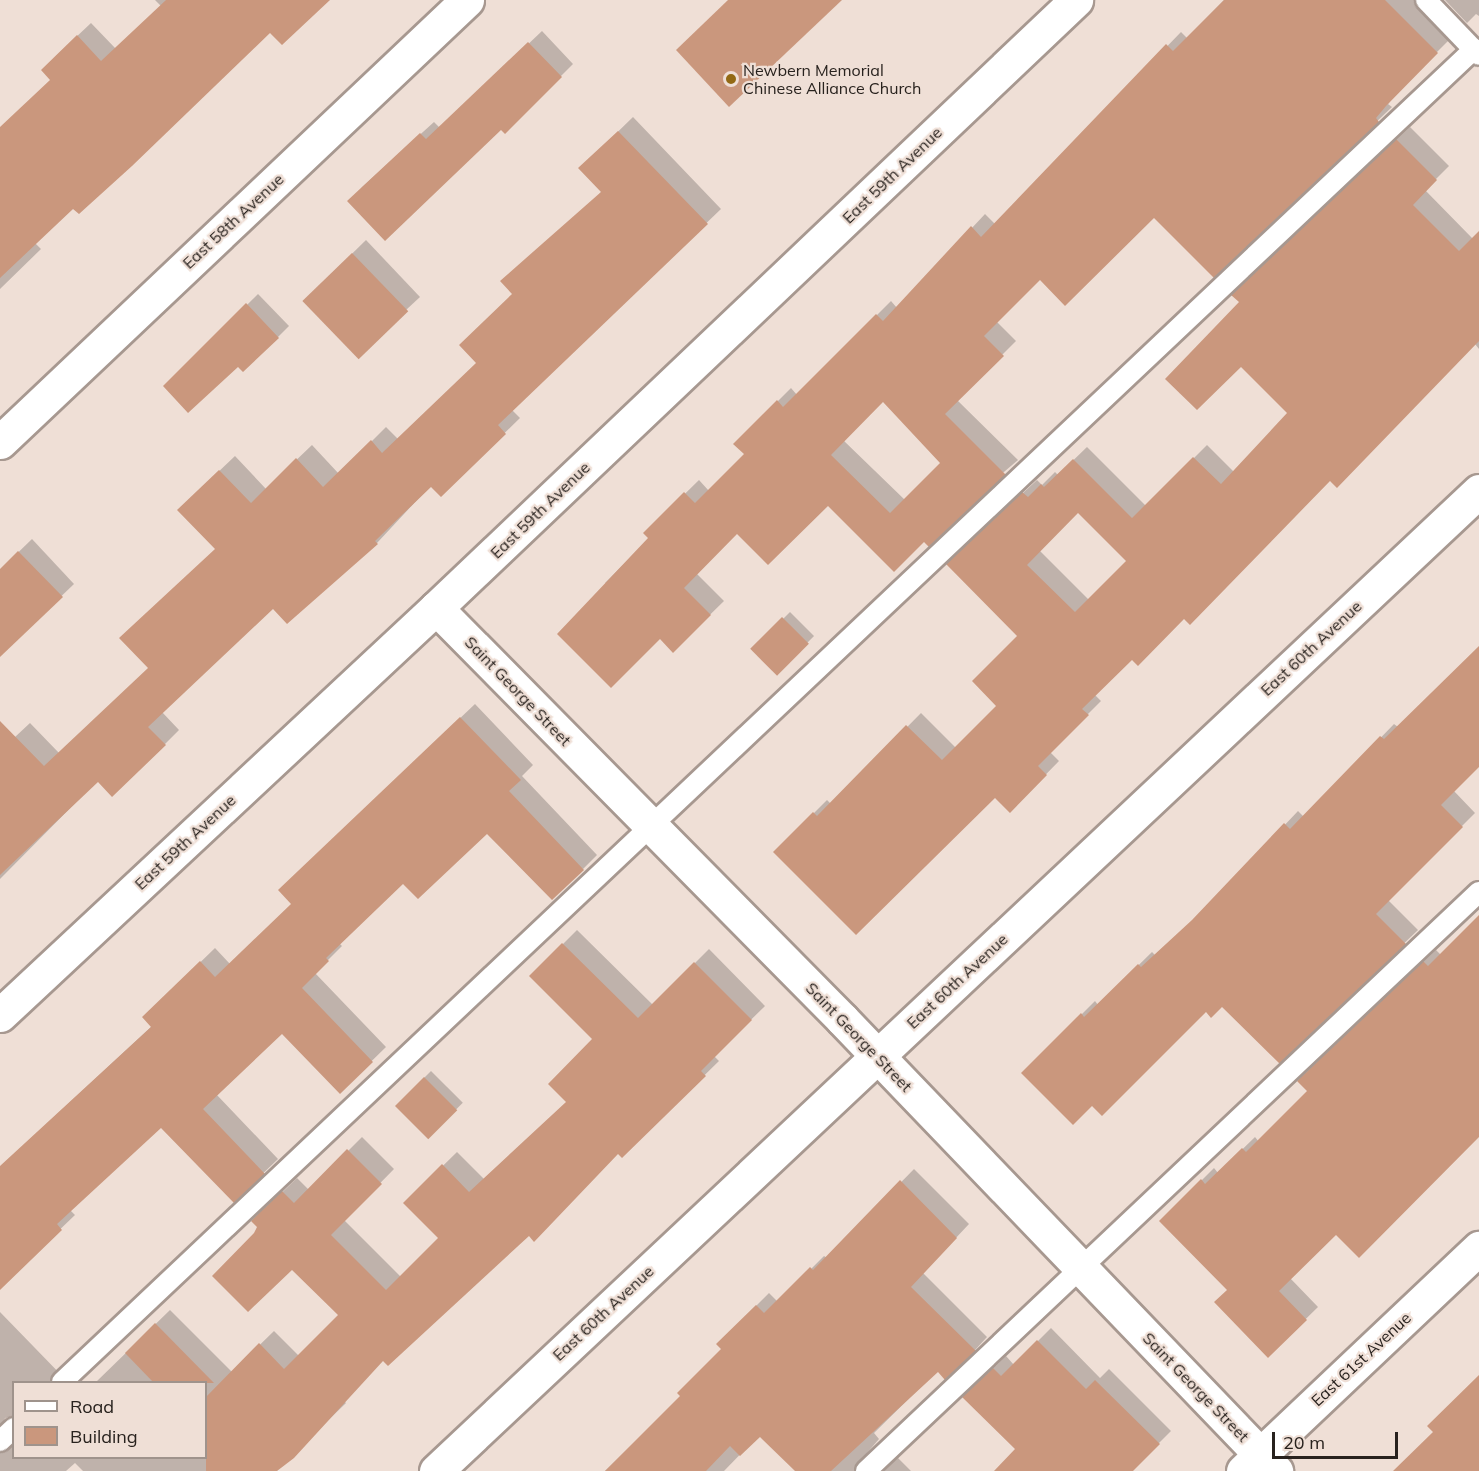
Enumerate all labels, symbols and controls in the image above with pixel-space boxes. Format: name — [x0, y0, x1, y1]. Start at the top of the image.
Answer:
place label: Newbern Memorial Chinese Alliance Church — [743, 60, 921, 98]
marker: Newbern Memorial Chinese Alliance Church — [724, 72, 738, 86]
street label: East 59th Avenue — [838, 123, 946, 227]
street label: East 58th Avenue — [179, 169, 287, 273]
street label: East 59th Avenue — [486, 458, 594, 562]
street label: East 60th Avenue — [1257, 596, 1365, 700]
street label: Saint George Street — [461, 632, 575, 750]
street label: East 59th Avenue — [131, 790, 239, 894]
street label: East 60th Avenue — [903, 929, 1011, 1033]
street label: Saint George Street — [802, 978, 916, 1096]
street label: East 60th Avenue — [549, 1261, 657, 1365]
street label: East 61st Avenue — [1307, 1308, 1415, 1410]
street label: Saint George Street — [1139, 1328, 1253, 1446]
legend — [12, 1381, 207, 1459]
text: Road — [70, 1395, 114, 1418]
scale bar — [1275, 1420, 1401, 1458]
text: Building — [70, 1425, 138, 1448]
text: 20 m — [1283, 1431, 1325, 1454]

